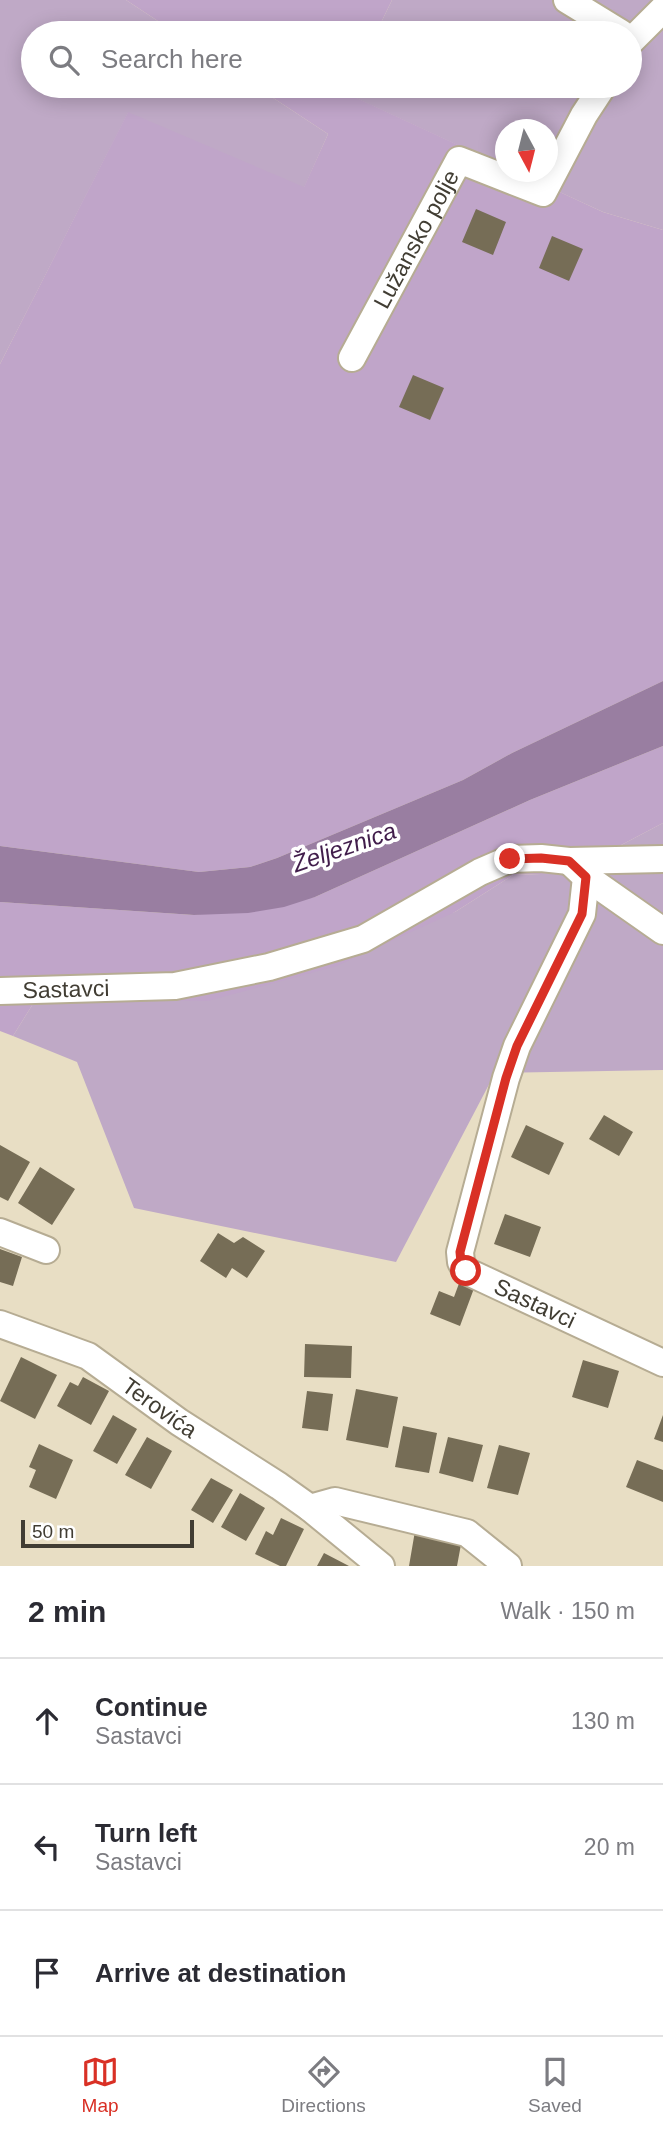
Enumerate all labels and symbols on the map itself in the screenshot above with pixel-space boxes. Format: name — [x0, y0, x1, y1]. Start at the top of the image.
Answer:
north arrow — [495, 119, 558, 182]
street label: Lužansko polje — [368, 166, 464, 313]
water label: Željeznica — [288, 817, 399, 878]
route end — [494, 843, 525, 874]
street label: Sastavci — [22, 975, 110, 1003]
route start — [450, 1255, 481, 1286]
street label: Sastavci — [490, 1273, 580, 1333]
street label: Terovića — [117, 1372, 202, 1443]
scale bar — [21, 1517, 194, 1549]

